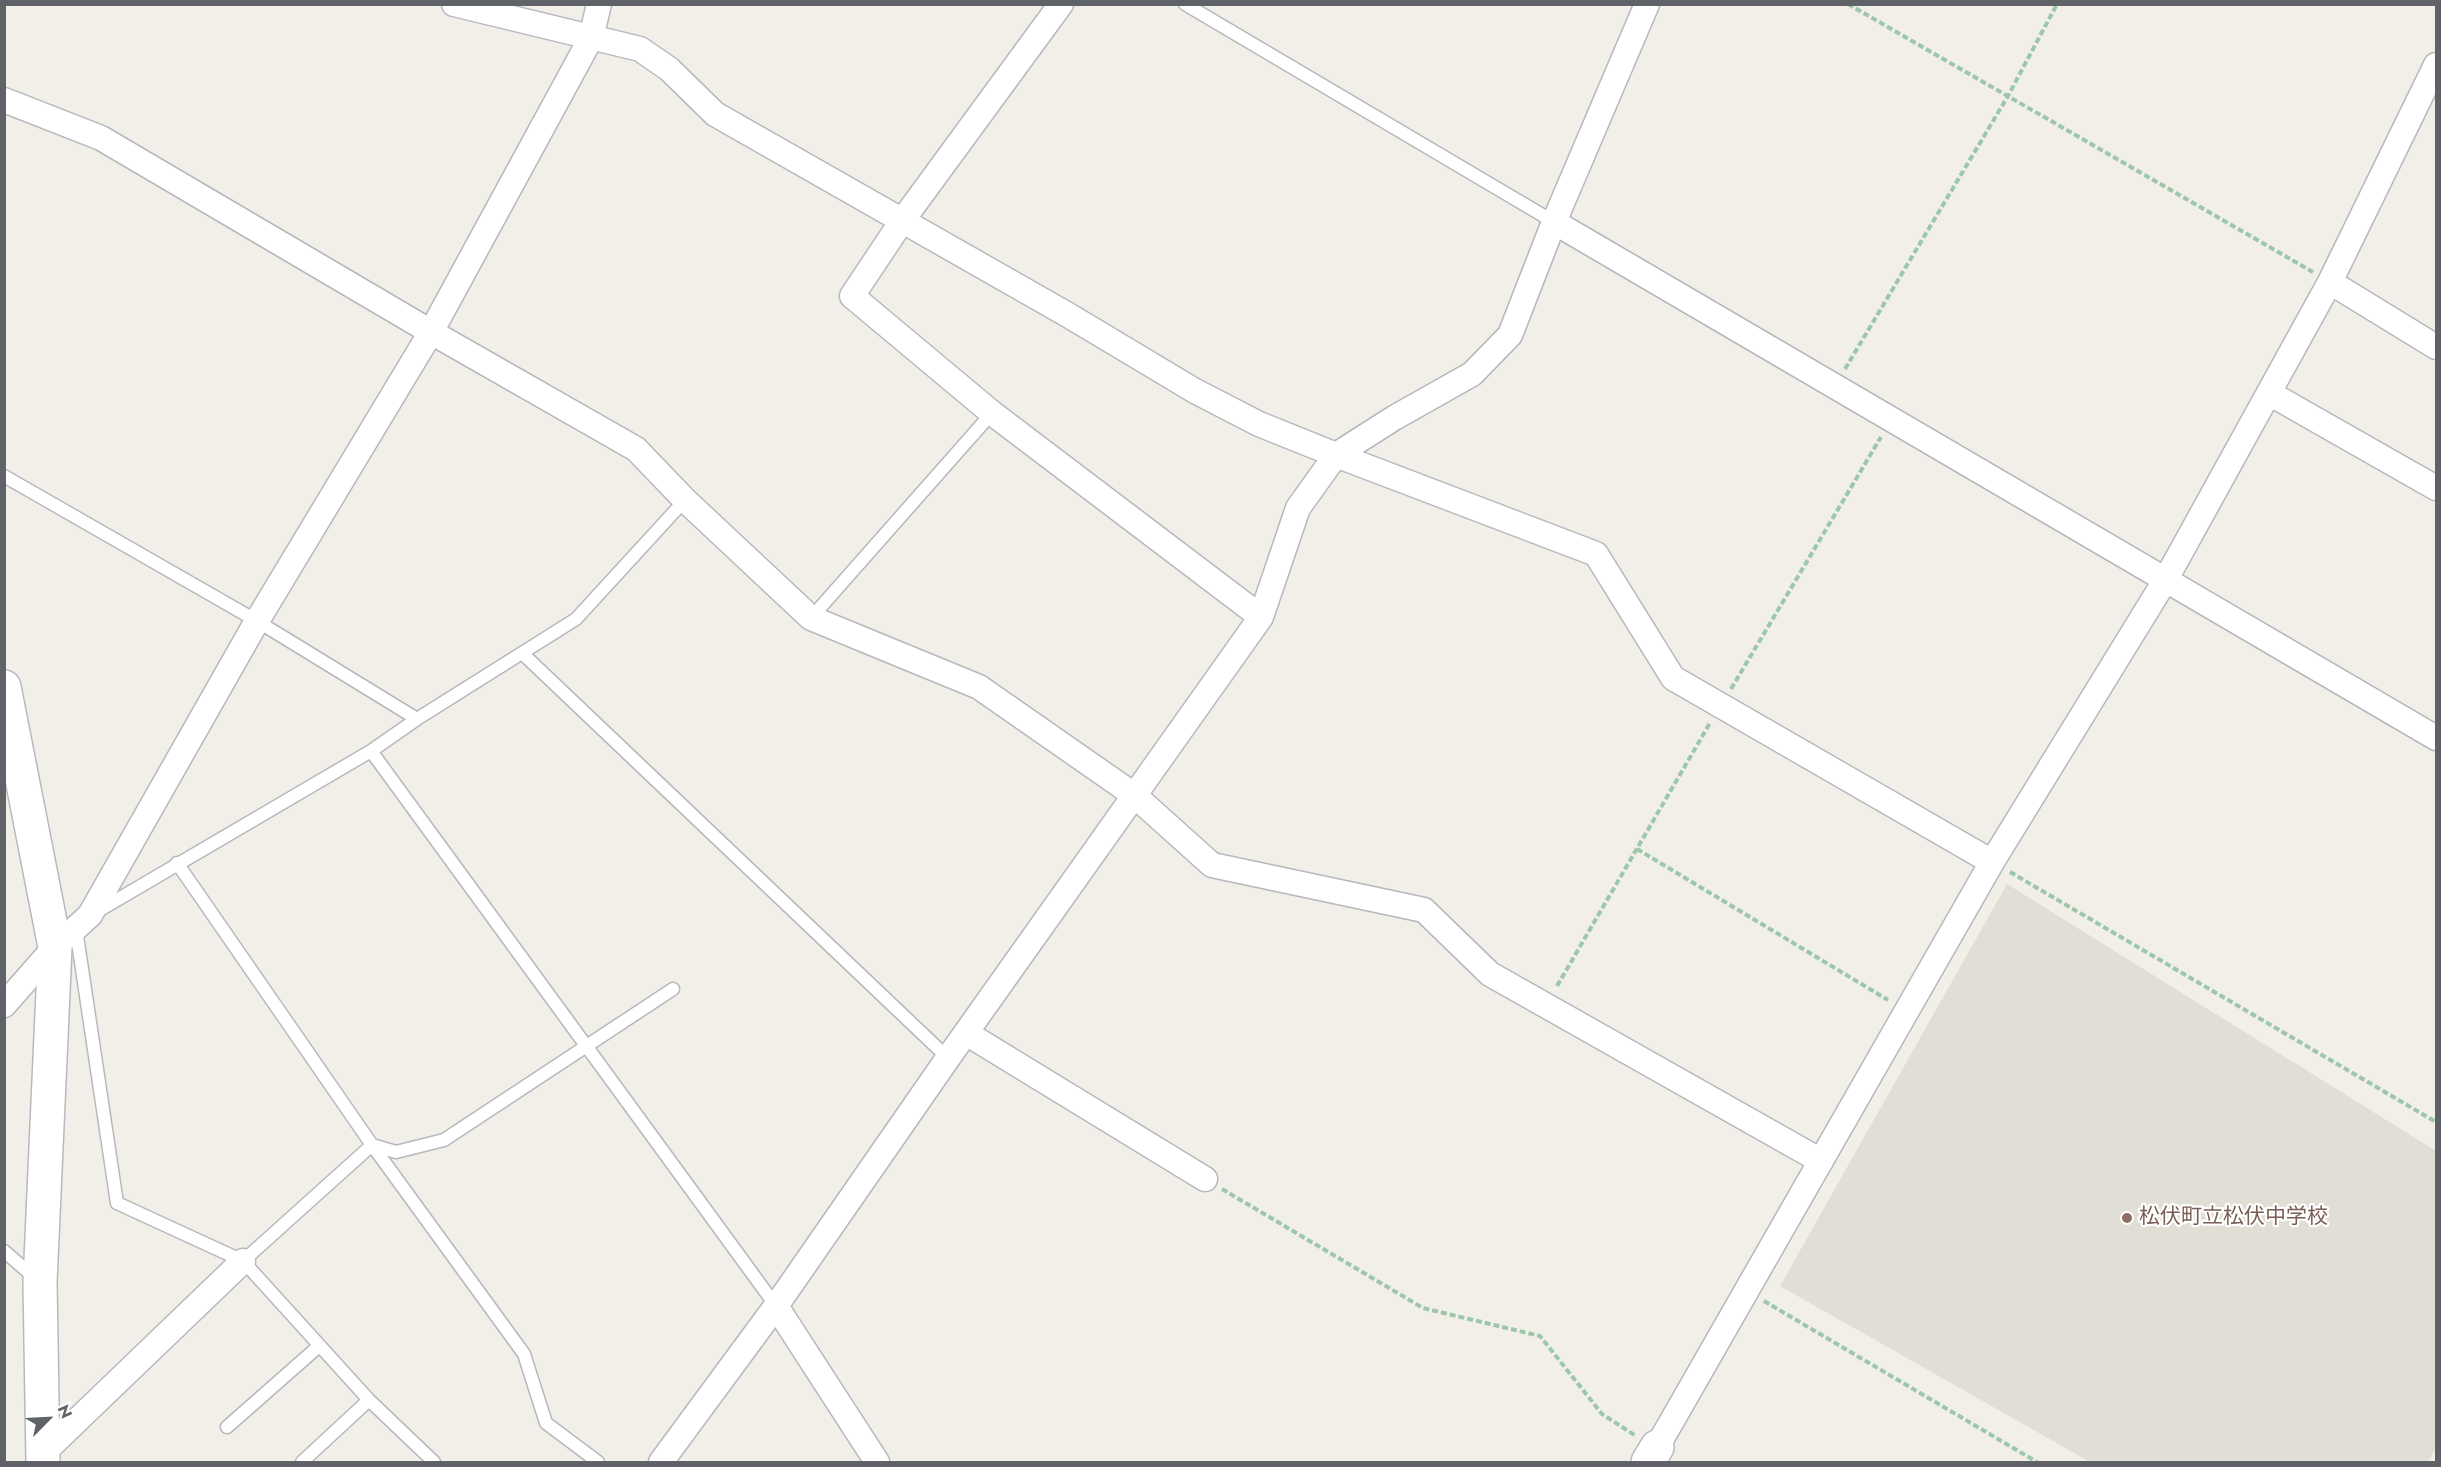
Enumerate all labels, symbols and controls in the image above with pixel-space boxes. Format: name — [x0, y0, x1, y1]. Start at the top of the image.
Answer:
place label: 松伏町立松伏中学校 — [2139, 1205, 2328, 1231]
marker: 松伏町立松伏中学校 — [2120, 1211, 2134, 1225]
north arrow — [18, 1389, 78, 1449]
text: N — [52, 1401, 78, 1422]

